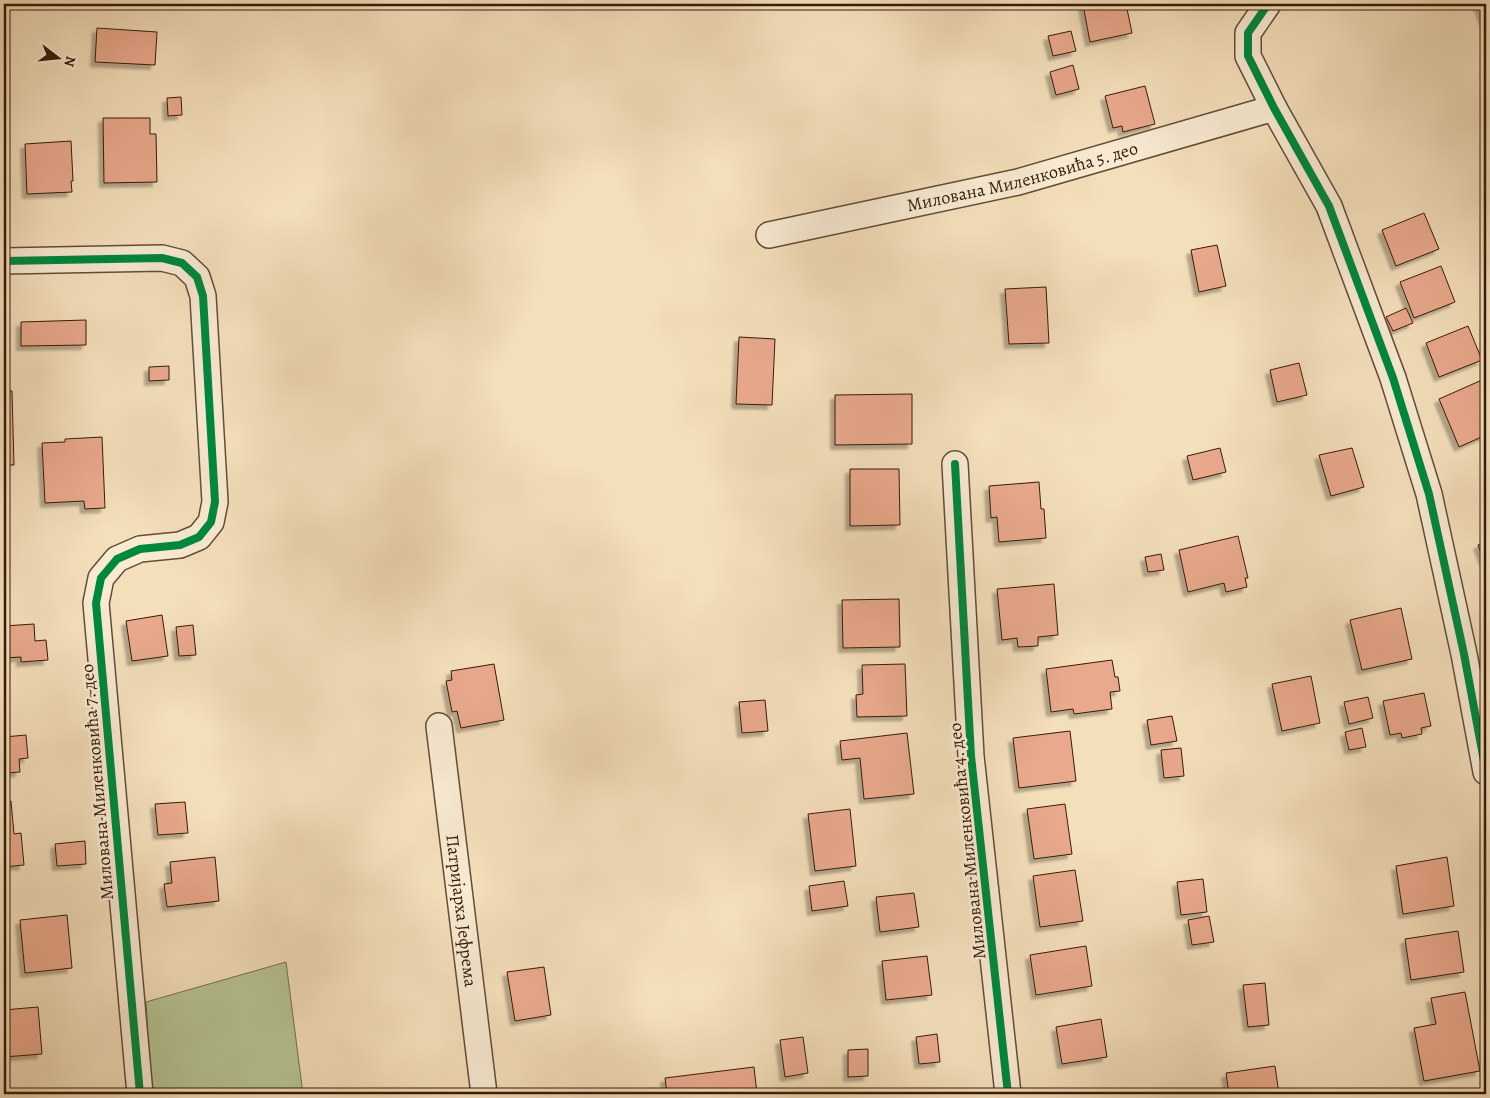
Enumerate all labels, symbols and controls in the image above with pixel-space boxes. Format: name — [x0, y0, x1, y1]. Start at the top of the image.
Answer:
north arrow — [32, 32, 82, 82]
text: N — [59, 54, 81, 69]
street label: Милована Миленковића 5. део — [905, 136, 1141, 217]
street label: Милована Миленковића 7. део — [75, 663, 119, 901]
street label: Милована Миленковића 4. део — [943, 721, 991, 961]
street label: Патријарха Јефрема — [440, 833, 483, 989]

